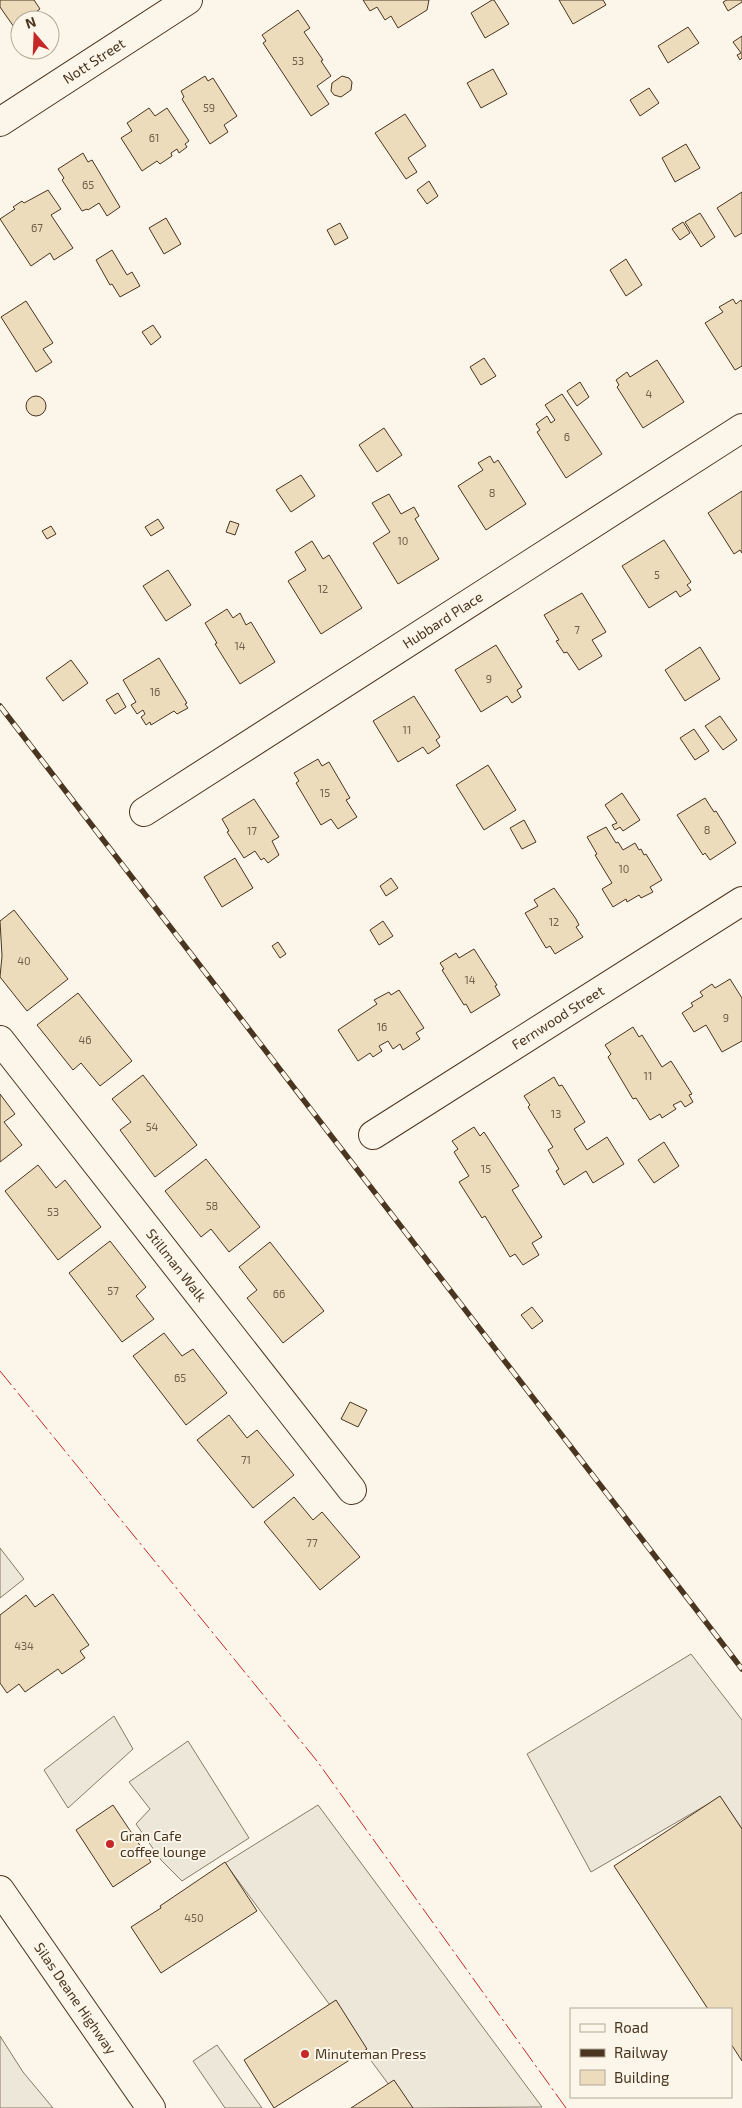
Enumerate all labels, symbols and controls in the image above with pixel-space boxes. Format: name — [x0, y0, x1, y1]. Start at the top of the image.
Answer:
north arrow — [10, 10, 60, 60]
text: N — [23, 13, 38, 32]
street label: Nott Street — [59, 34, 128, 87]
house number: 53 — [292, 54, 304, 67]
house number: 59 — [203, 101, 215, 114]
house number: 61 — [149, 131, 159, 144]
house number: 65 — [82, 178, 94, 191]
house number: 67 — [31, 221, 43, 234]
house number: 4 — [646, 387, 653, 400]
house number: 6 — [564, 430, 570, 443]
house number: 8 — [489, 486, 495, 499]
house number: 10 — [397, 534, 409, 547]
house number: 5 — [654, 568, 660, 581]
house number: 12 — [318, 582, 328, 595]
street label: Hubbard Place — [399, 588, 486, 652]
house number: 7 — [574, 623, 580, 636]
house number: 14 — [234, 639, 246, 652]
house number: 9 — [486, 672, 492, 685]
house number: 16 — [150, 685, 160, 698]
house number: 11 — [403, 723, 411, 736]
house number: 15 — [320, 786, 330, 799]
house number: 8 — [704, 823, 710, 836]
house number: 17 — [247, 824, 257, 837]
house number: 10 — [618, 862, 630, 875]
house number: 12 — [549, 915, 559, 928]
house number: 40 — [17, 954, 31, 967]
house number: 14 — [464, 973, 476, 986]
street label: Fernwood Street — [508, 982, 607, 1053]
house number: 9 — [723, 1011, 729, 1024]
house number: 16 — [377, 1020, 387, 1033]
house number: 46 — [78, 1033, 92, 1046]
house number: 11 — [644, 1069, 652, 1082]
house number: 13 — [551, 1107, 561, 1120]
house number: 54 — [146, 1120, 159, 1133]
house number: 15 — [481, 1162, 491, 1175]
house number: 58 — [206, 1199, 218, 1212]
house number: 53 — [47, 1205, 59, 1218]
street label: Stillman Walk — [143, 1225, 210, 1305]
house number: 57 — [107, 1284, 119, 1297]
house number: 66 — [273, 1287, 285, 1300]
house number: 65 — [174, 1371, 186, 1384]
house number: 71 — [241, 1453, 251, 1466]
house number: 77 — [306, 1536, 318, 1549]
house number: 434 — [14, 1639, 34, 1652]
place label: Gran Cafe coffee lounge — [120, 1827, 206, 1860]
marker: Gran Cafe coffee lounge — [104, 1838, 116, 1850]
house number: 450 — [184, 1911, 204, 1924]
street label: Silas Deane Highway — [31, 1939, 121, 2058]
legend — [570, 2008, 732, 2098]
text: Road — [614, 2018, 649, 2036]
text: Railway — [614, 2043, 668, 2061]
place label: Minuteman Press — [315, 2045, 426, 2062]
marker: Minuteman Press — [299, 2048, 311, 2060]
text: Building — [614, 2068, 670, 2086]

